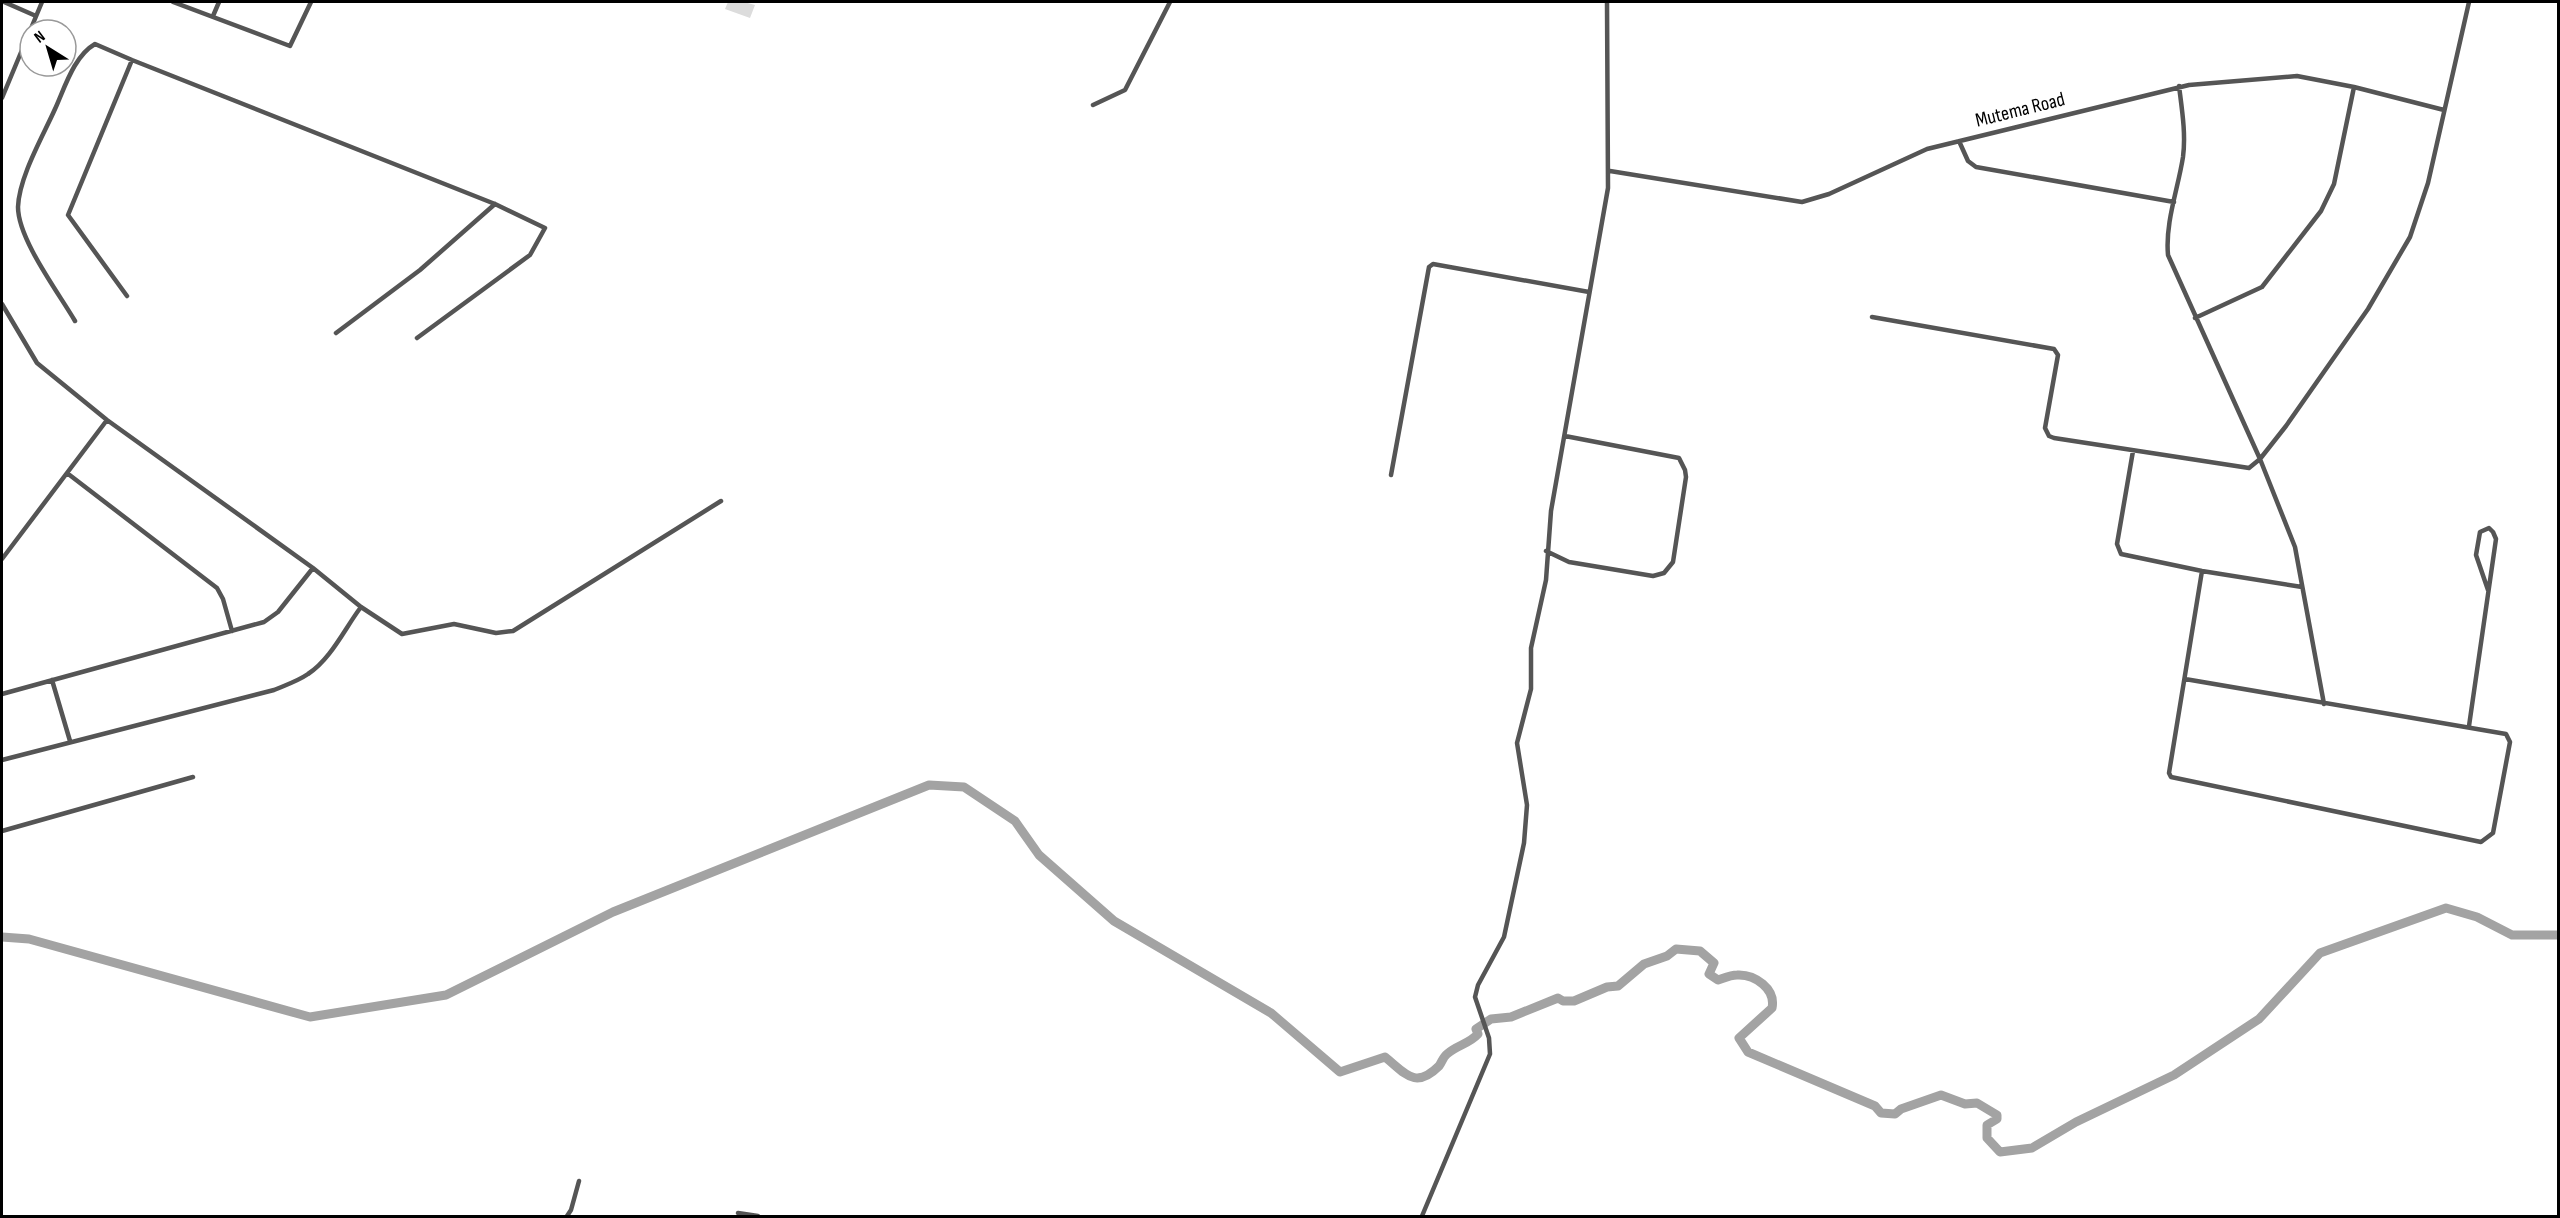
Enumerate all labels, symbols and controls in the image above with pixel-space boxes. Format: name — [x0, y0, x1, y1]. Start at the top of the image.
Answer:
north arrow — [18, 18, 78, 78]
text: N — [31, 27, 49, 47]
street label: Mutema Road — [1973, 87, 2067, 133]

